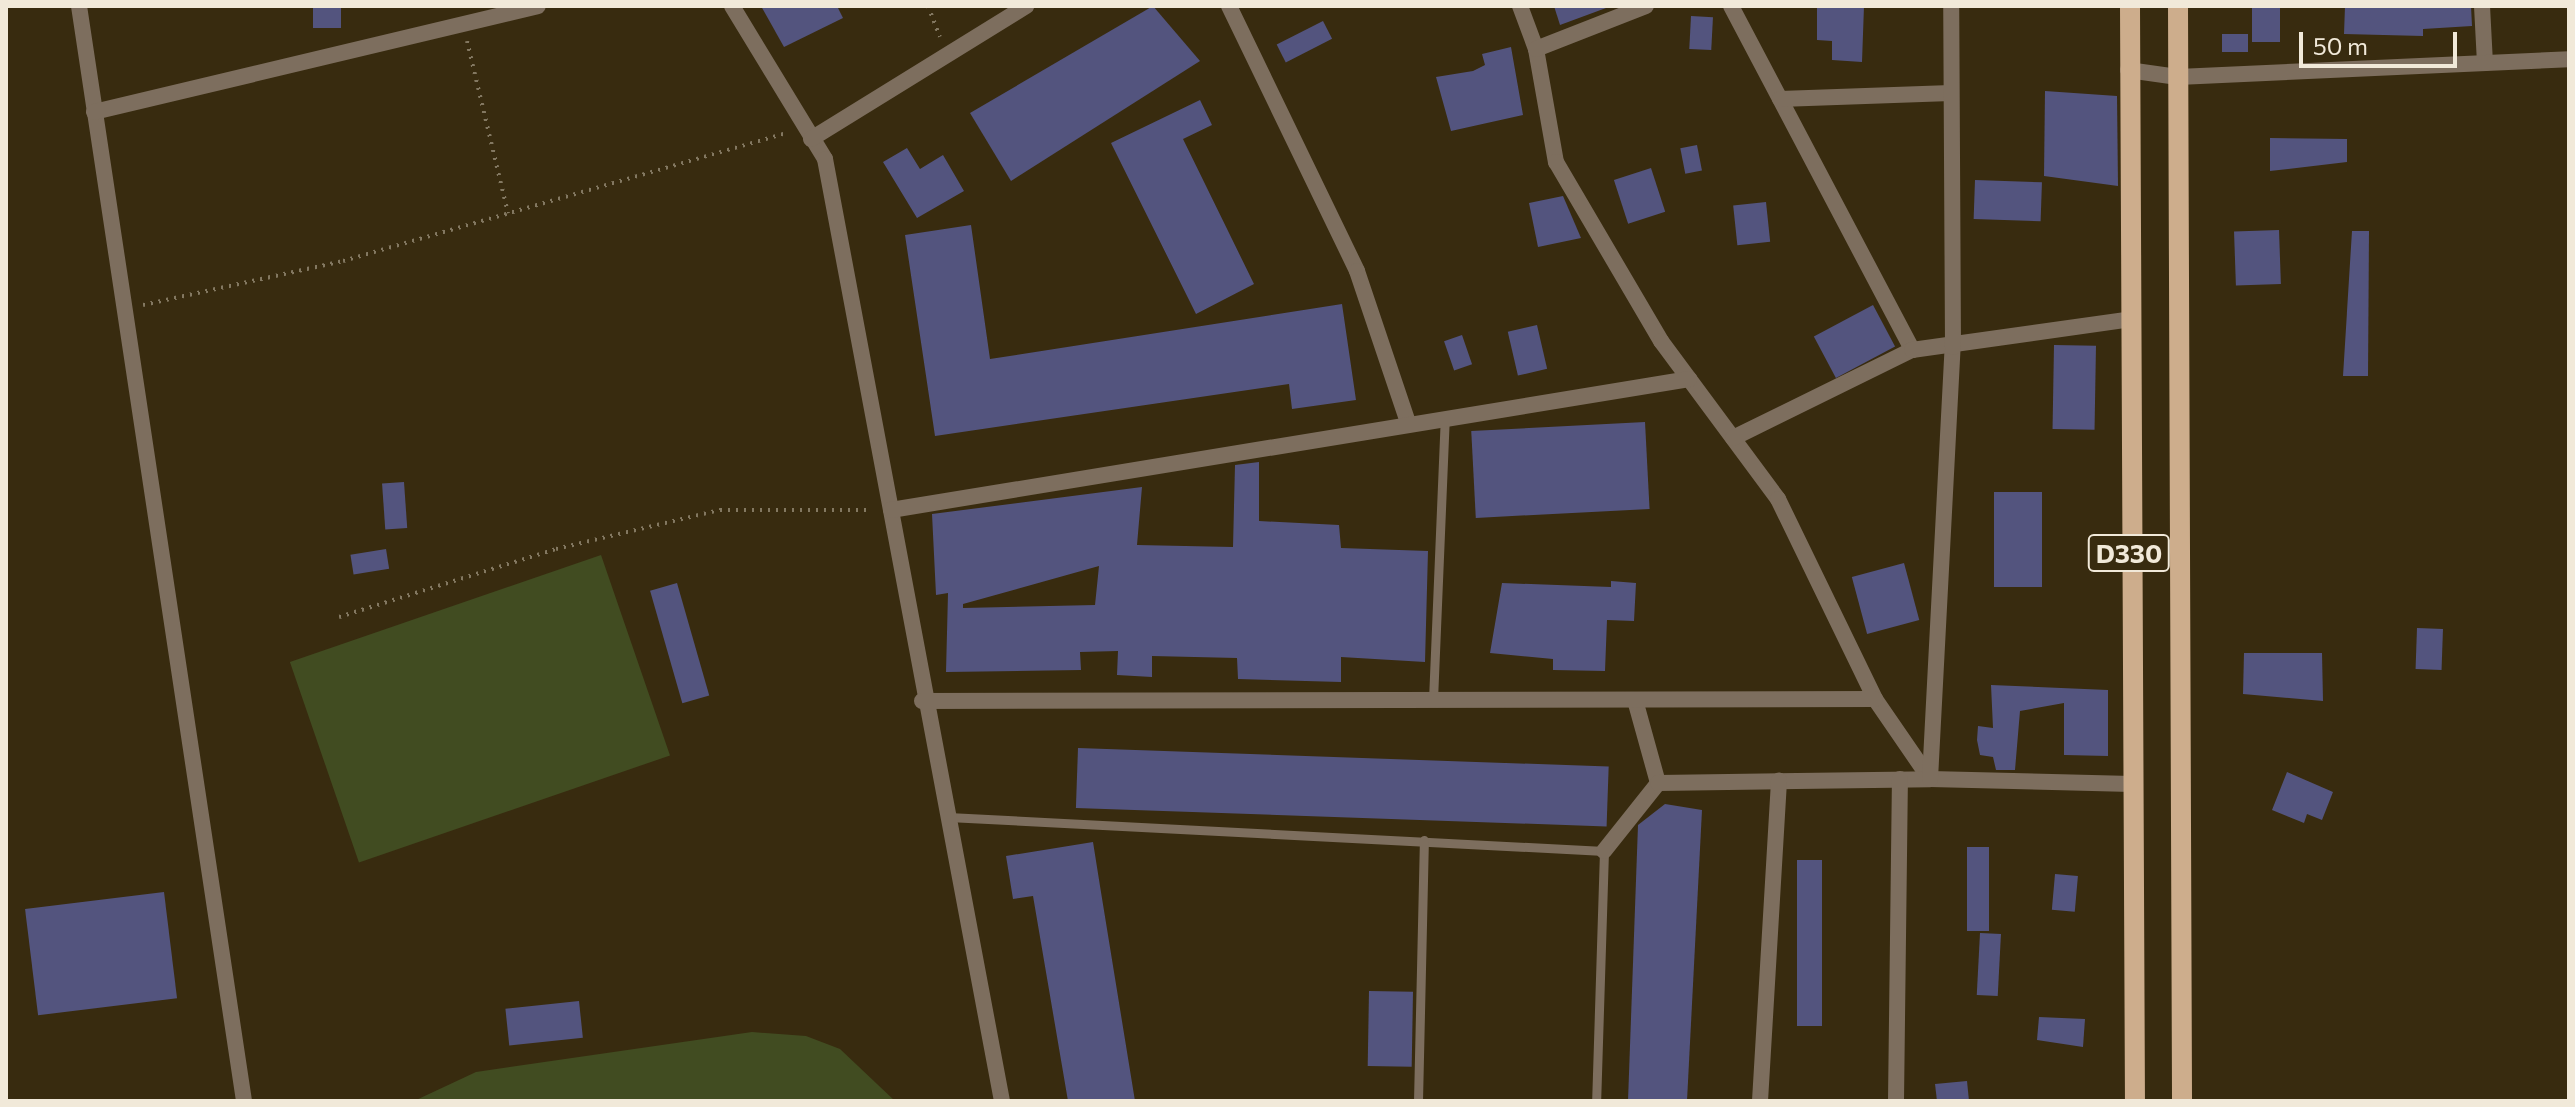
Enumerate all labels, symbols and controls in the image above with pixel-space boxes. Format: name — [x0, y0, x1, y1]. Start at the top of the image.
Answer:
scale bar — [2303, 16, 2461, 66]
text: 50 m — [2313, 31, 2368, 60]
road number: D330 — [2087, 531, 2171, 575]

